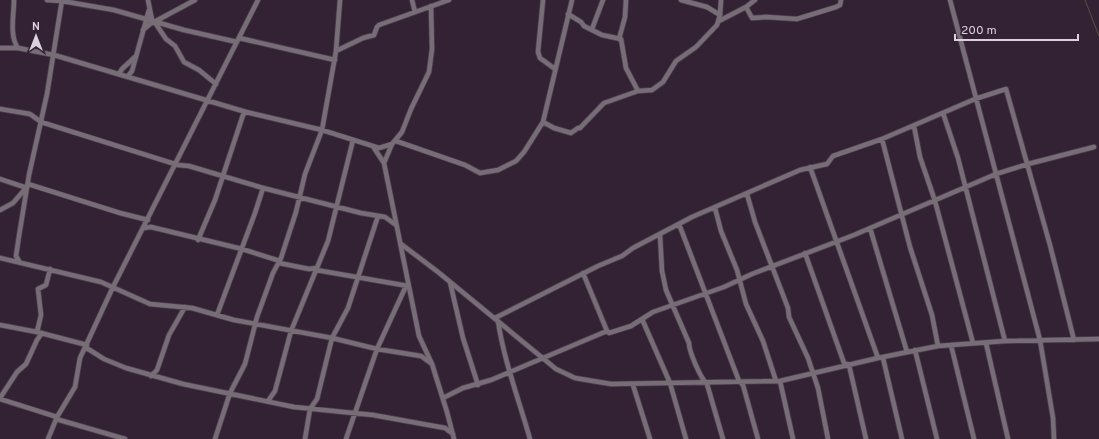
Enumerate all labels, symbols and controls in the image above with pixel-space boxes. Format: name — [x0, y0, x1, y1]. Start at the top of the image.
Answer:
north arrow — [16, 16, 56, 56]
scale bar — [955, 16, 1078, 42]
text: N — [32, 20, 40, 34]
text: 200 m — [961, 23, 997, 39]

